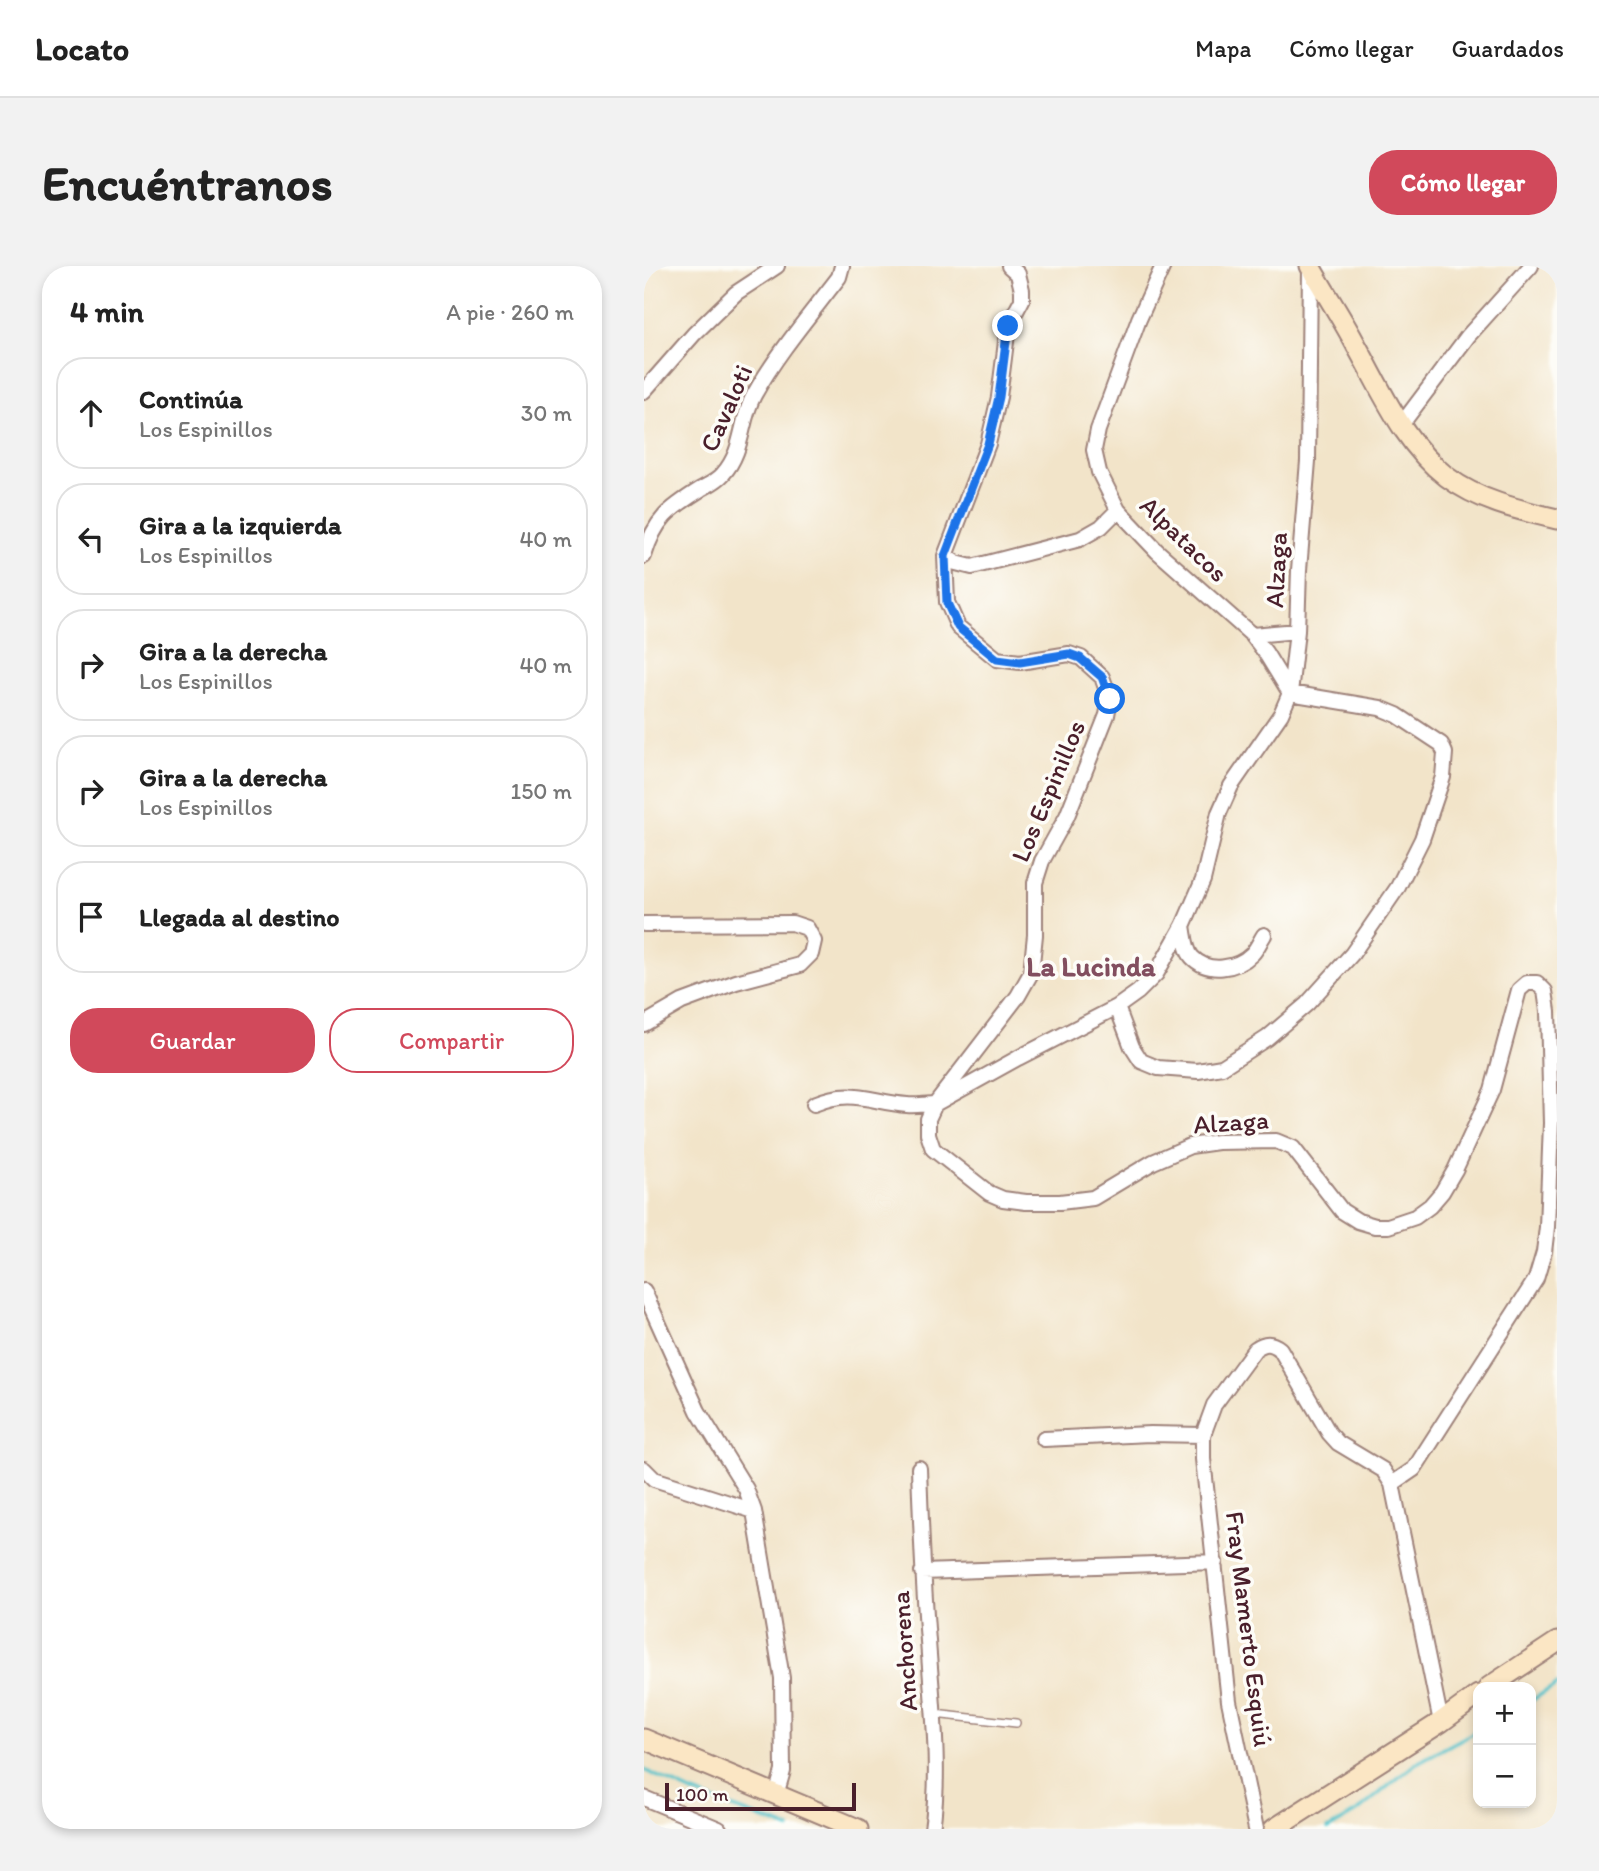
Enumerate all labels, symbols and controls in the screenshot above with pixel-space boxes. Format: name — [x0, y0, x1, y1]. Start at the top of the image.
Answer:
text: Locato — [35, 29, 129, 68]
text: Mapa — [1195, 34, 1251, 63]
text: Cómo llegar — [1289, 34, 1414, 63]
text: Guardados — [1452, 34, 1564, 63]
button: Cómo llegar — [1369, 150, 1557, 215]
text: Encuéntranos — [42, 153, 333, 212]
text: 4 min — [70, 293, 144, 330]
text: A pie · 260 m — [446, 298, 574, 326]
route end — [992, 310, 1023, 341]
street label: Cavaloti — [693, 359, 759, 457]
text: Continúa — [139, 383, 243, 415]
icon: ahead — [72, 394, 110, 432]
text: 30 m — [521, 399, 572, 427]
text: Los Espinillos — [139, 415, 273, 443]
street label: Alpatacos — [1133, 489, 1235, 589]
text: Gira a la izquierda — [139, 509, 342, 541]
icon: left — [72, 520, 110, 558]
text: 40 m — [519, 525, 572, 553]
street label: Alzaga — [1258, 531, 1294, 609]
text: Los Espinillos — [139, 541, 273, 569]
text: Gira a la derecha — [139, 635, 327, 667]
icon: right — [72, 646, 110, 684]
text: 40 m — [519, 651, 572, 679]
text: Los Espinillos — [139, 667, 273, 695]
route start — [1094, 683, 1125, 714]
street label: Los Espinillos — [1004, 715, 1092, 867]
text: Gira a la derecha — [139, 761, 327, 793]
icon: right — [72, 772, 110, 810]
text: 150 m — [511, 777, 572, 805]
text: Los Espinillos — [139, 793, 273, 821]
icon: arrive — [72, 898, 110, 936]
text: Llegada al destino — [139, 901, 340, 933]
district label: La Lucinda — [1026, 949, 1156, 983]
button: Guardar — [70, 1008, 315, 1073]
button: Compartir — [329, 1008, 574, 1073]
street label: Alzaga — [1192, 1103, 1270, 1141]
street label: Fray Mamerto Esquiú — [1219, 1509, 1279, 1749]
street label: Anchorena — [884, 1589, 924, 1712]
map controls — [1473, 1682, 1536, 1808]
button: + — [1473, 1682, 1536, 1745]
button: − — [1473, 1745, 1536, 1808]
scale bar — [665, 1780, 856, 1812]
text: 100 m — [676, 1783, 728, 1806]

